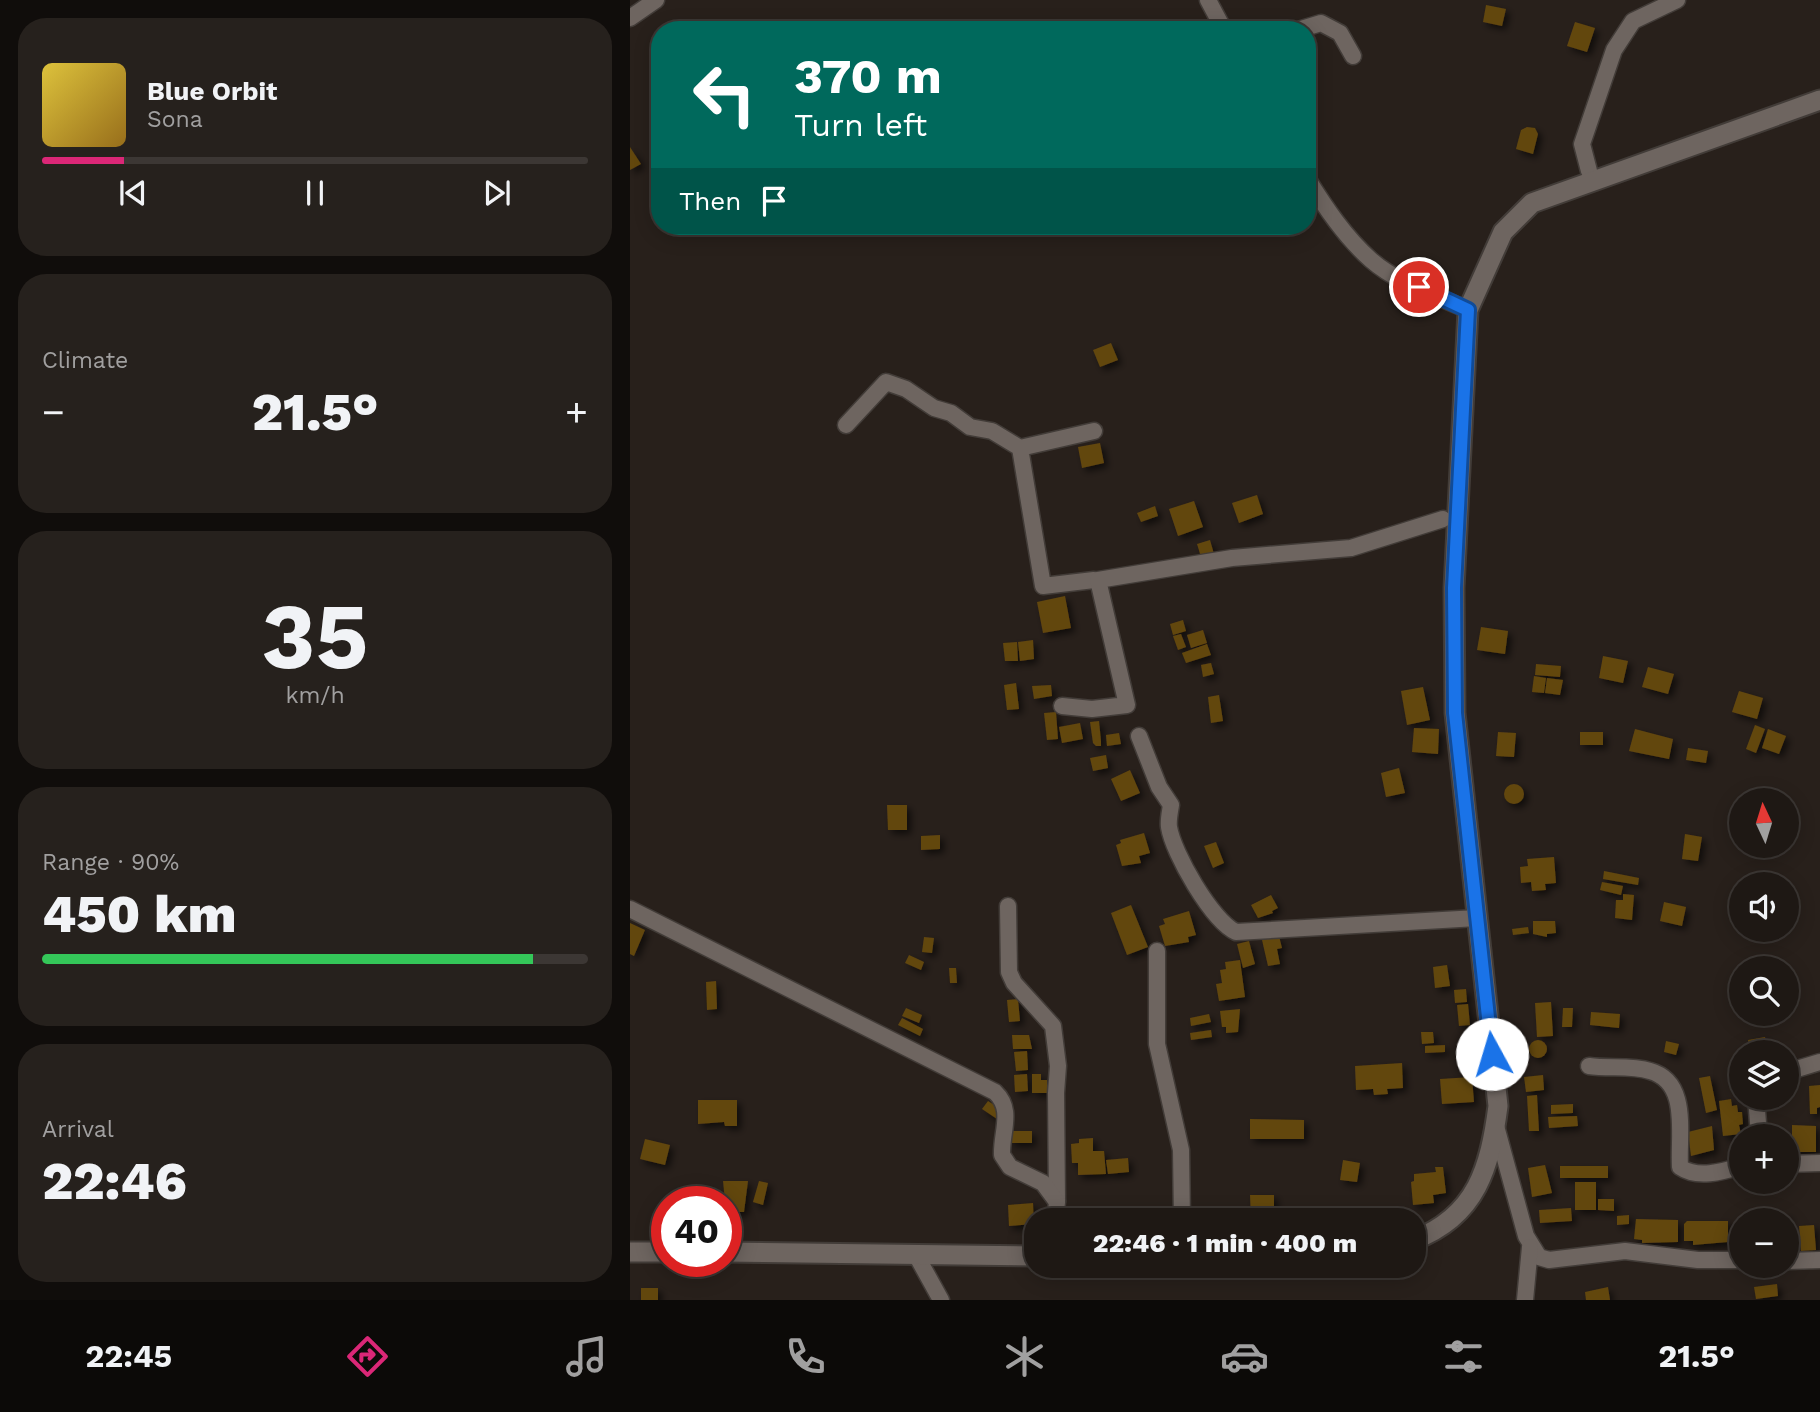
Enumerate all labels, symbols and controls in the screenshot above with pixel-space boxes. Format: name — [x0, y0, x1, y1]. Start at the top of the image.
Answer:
text: 370 m — [794, 47, 942, 105]
icon: left — [679, 49, 770, 140]
text: Blue Orbit — [147, 76, 277, 106]
text: Sona — [147, 106, 203, 133]
text: Turn left — [794, 106, 927, 144]
icon: previous — [114, 174, 152, 212]
icon: pause — [296, 174, 334, 212]
icon: next — [478, 174, 516, 212]
icon: arrive — [755, 182, 793, 220]
text: Then — [679, 186, 741, 216]
pin — [1389, 257, 1449, 317]
icon: arrive — [1400, 268, 1438, 306]
text: Climate — [42, 347, 128, 374]
text: 21.5° — [252, 382, 378, 443]
text: − — [42, 390, 65, 434]
text: + — [565, 390, 588, 434]
text: 35 — [261, 583, 369, 690]
text: km/h — [285, 682, 345, 709]
north arrow — [1729, 788, 1799, 858]
map controls — [1729, 788, 1799, 1278]
text: Range · 90% — [42, 849, 179, 876]
button: sound — [1729, 872, 1799, 942]
text: 450 km — [42, 884, 236, 945]
button: search — [1729, 956, 1799, 1026]
position arrow — [1455, 1017, 1529, 1091]
button: layers — [1729, 1040, 1799, 1110]
text: Arrival — [42, 1116, 114, 1143]
button: + — [1729, 1124, 1799, 1194]
text: 22:46 — [42, 1151, 187, 1212]
speed limit sign: 40 — [651, 1186, 742, 1277]
button: − — [1729, 1208, 1799, 1278]
text: 22:46 · 1 min · 400 m — [1093, 1228, 1357, 1258]
icon: directions — [343, 1332, 392, 1381]
icon: music — [562, 1332, 611, 1381]
icon: phone — [781, 1332, 830, 1381]
icon: climate — [1000, 1332, 1049, 1381]
icon: car — [1220, 1332, 1269, 1381]
icon: filters — [1439, 1332, 1488, 1381]
text: 22:45 — [85, 1337, 172, 1375]
text: 21.5° — [1658, 1337, 1735, 1375]

